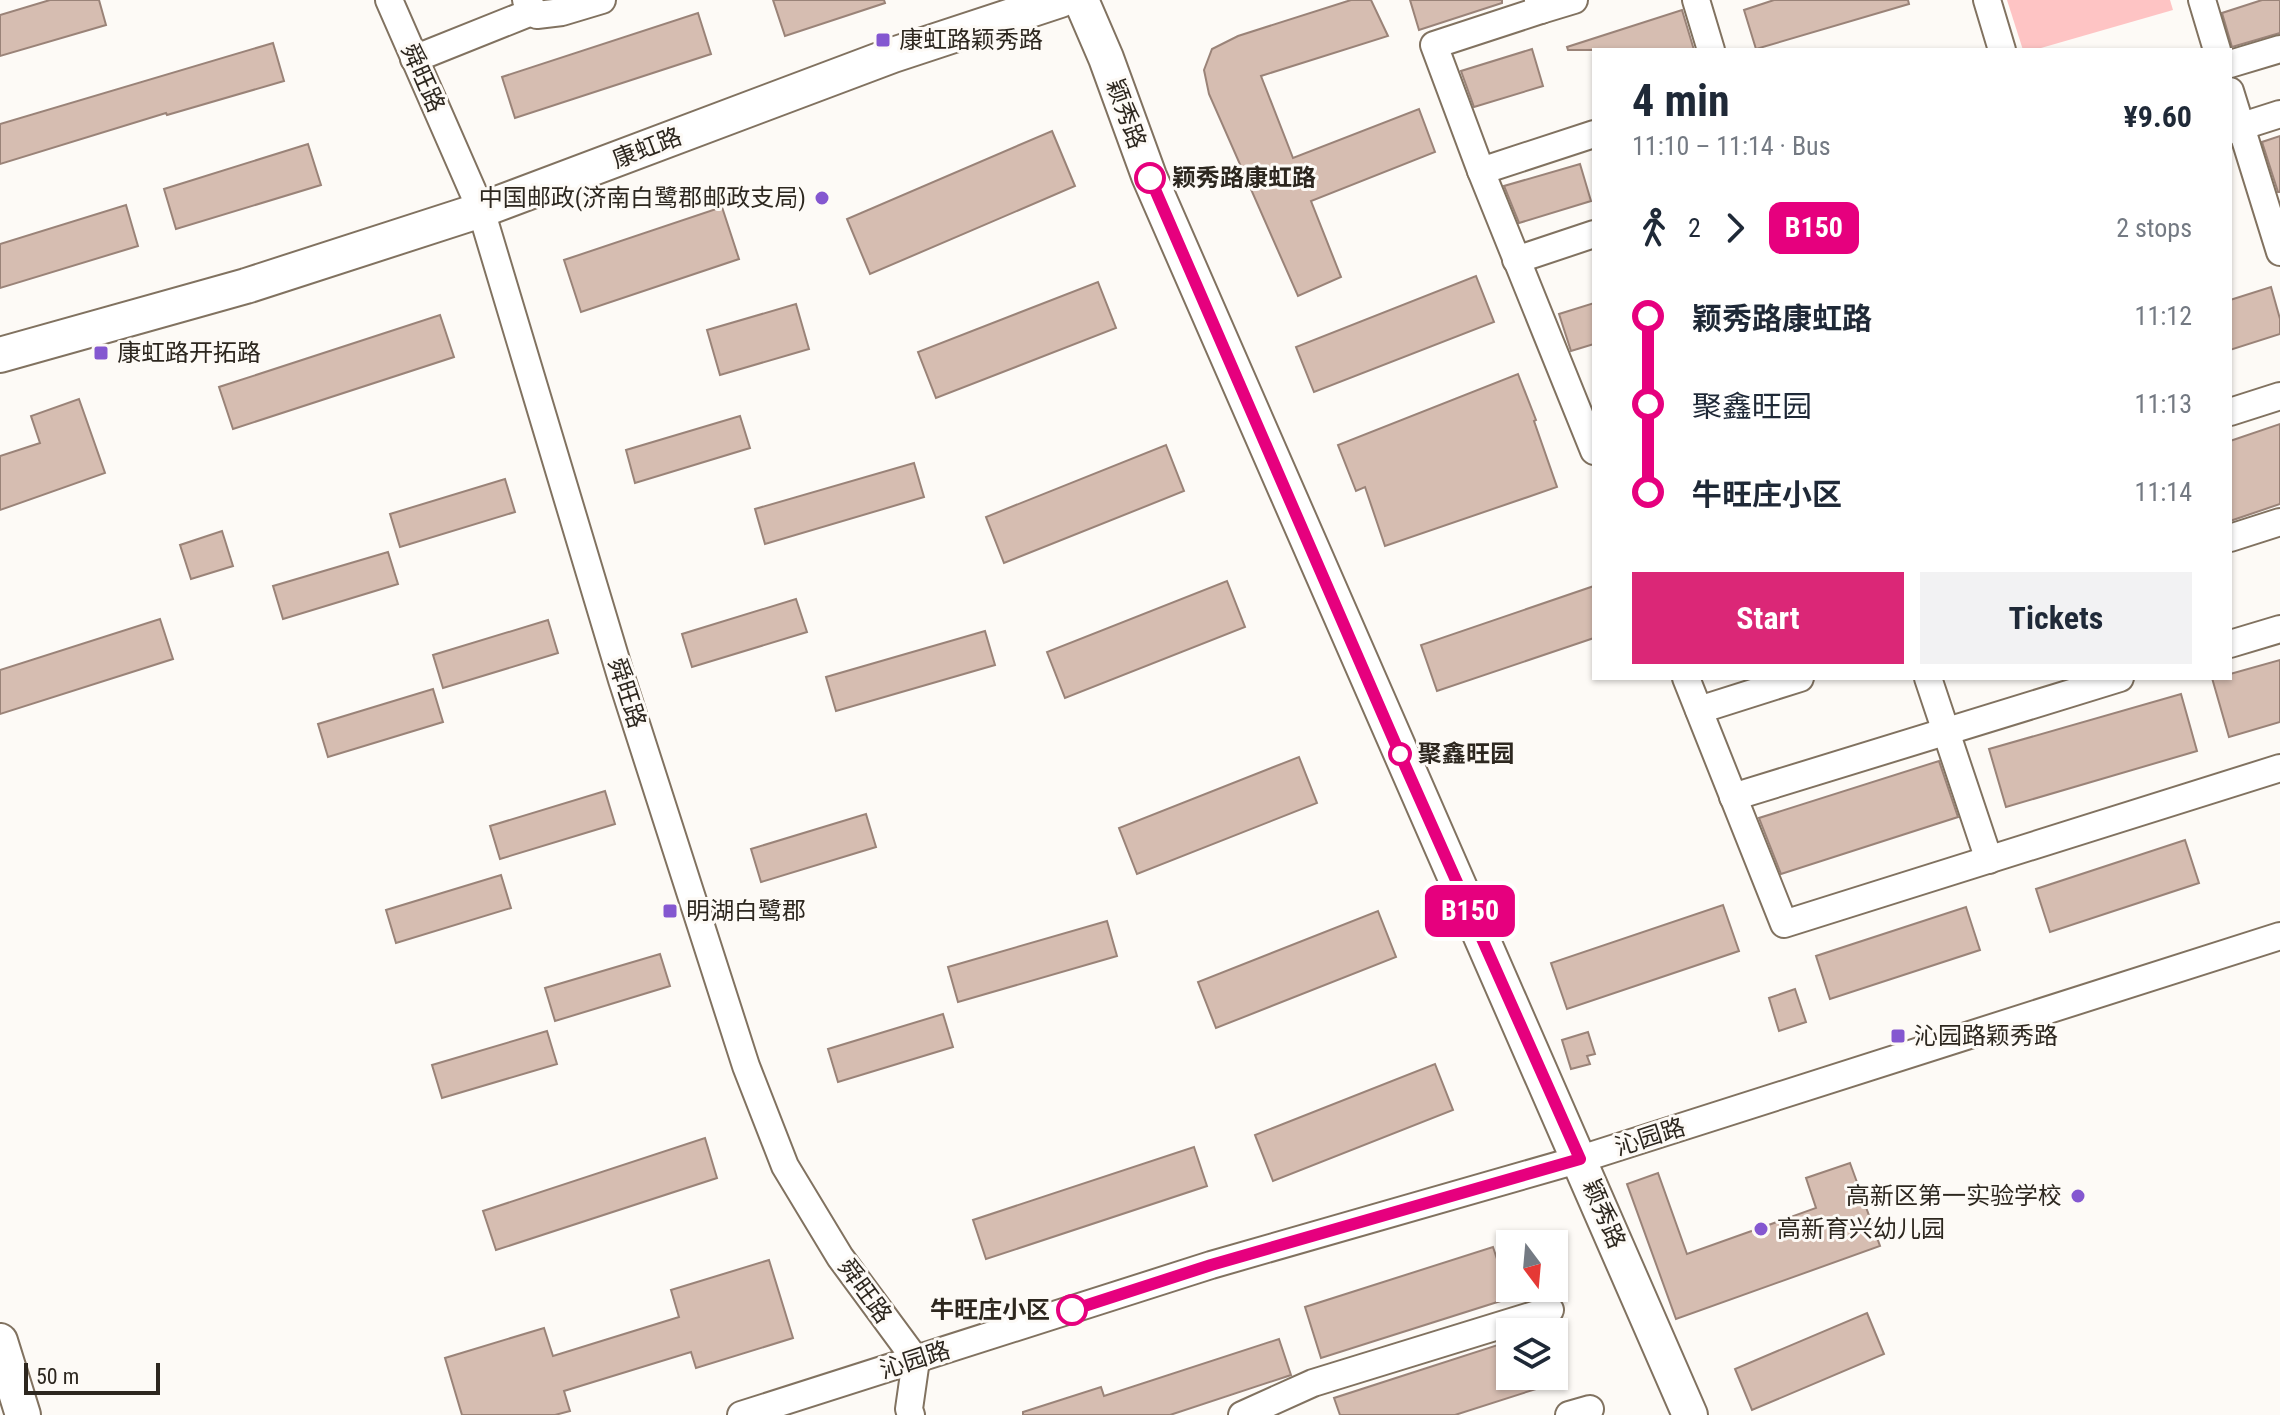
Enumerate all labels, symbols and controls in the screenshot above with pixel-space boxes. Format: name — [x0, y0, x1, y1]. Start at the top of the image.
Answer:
place label: 康虹路颖秀路 — [899, 26, 1043, 54]
marker: 康虹路颖秀路 — [874, 31, 892, 49]
street label: 舜旺路 — [396, 39, 450, 117]
street label: 颖秀路 — [1101, 75, 1151, 153]
text: 4 min — [1632, 75, 1730, 127]
text: ¥9.60 — [2124, 99, 2192, 134]
street label: 康虹路 — [608, 122, 686, 174]
text: 11:10 – 11:14 · Bus — [1632, 131, 1831, 161]
marker: 颖秀路康虹路 — [1135, 163, 1165, 193]
place label: 颖秀路康虹路 — [1172, 164, 1316, 192]
place label: 中国邮政(济南白鹭郡邮政支局) — [479, 184, 806, 212]
marker: 中国邮政(济南白鹭郡邮政支局) — [813, 189, 831, 207]
icon: walk — [1632, 206, 1676, 250]
icon: forward — [1713, 206, 1757, 250]
text: B150 — [1785, 211, 1843, 244]
text: 2 — [1688, 213, 1701, 243]
text: 2 stops — [2116, 213, 2192, 243]
text: 颖秀路康虹路 — [1692, 301, 1872, 336]
text: 11:12 — [2135, 301, 2192, 331]
place label: 康虹路开拓路 — [117, 339, 261, 367]
marker: 康虹路开拓路 — [92, 344, 110, 362]
text: 聚鑫旺园 — [1692, 389, 1812, 424]
text: 11:13 — [2135, 389, 2192, 419]
text: 牛旺庄小区 — [1692, 477, 1842, 512]
text: 11:14 — [2135, 477, 2192, 507]
button: Start — [1632, 572, 1904, 664]
button: Tickets — [1920, 572, 2192, 664]
street label: 舜旺路 — [603, 654, 651, 732]
place label: 聚鑫旺园 — [1418, 740, 1514, 768]
marker: 聚鑫旺园 — [1389, 743, 1411, 765]
line badge: B150 — [1414, 885, 1526, 937]
text: B150 — [1441, 894, 1499, 927]
place label: 明湖白鹭郡 — [686, 897, 806, 925]
marker: 明湖白鹭郡 — [661, 902, 679, 920]
place label: 沁园路颖秀路 — [1914, 1022, 2058, 1050]
marker: 沁园路颖秀路 — [1889, 1027, 1907, 1045]
street label: 沁园路 — [1611, 1113, 1689, 1161]
street label: 颖秀路 — [1577, 1175, 1631, 1253]
place label: 高新区第一实验学校 — [1846, 1182, 2062, 1210]
marker: 高新区第一实验学校 — [2069, 1187, 2087, 1205]
place label: 高新育兴幼儿园 — [1777, 1215, 1945, 1243]
marker: 高新育兴幼儿园 — [1752, 1220, 1770, 1238]
north arrow — [1496, 1230, 1568, 1302]
map controls — [1496, 1230, 1568, 1390]
street label: 舜旺路 — [833, 1254, 897, 1328]
marker: 牛旺庄小区 — [1057, 1295, 1087, 1325]
place label: 牛旺庄小区 — [930, 1296, 1050, 1324]
button: layers — [1496, 1318, 1568, 1390]
street label: 沁园路 — [876, 1336, 954, 1384]
scale bar — [24, 1359, 160, 1395]
text: 50 m — [36, 1364, 79, 1389]

